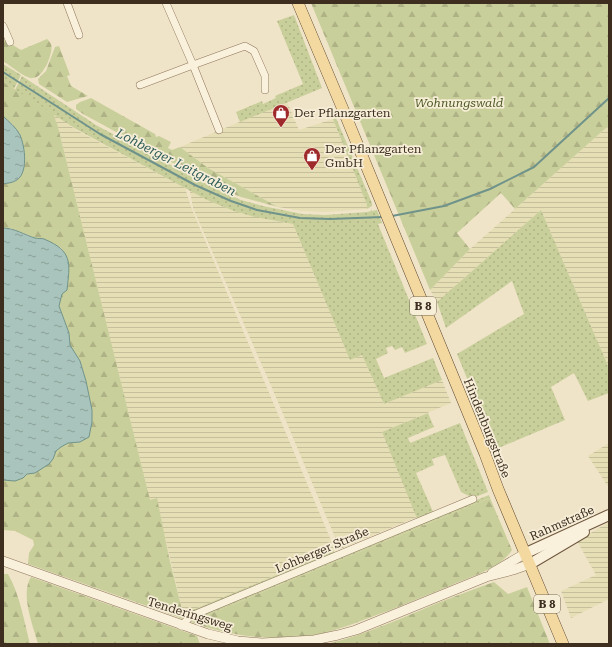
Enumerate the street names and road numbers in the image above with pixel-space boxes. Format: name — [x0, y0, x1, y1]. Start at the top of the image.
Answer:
road number: B 8 — [410, 297, 436, 315]
street label: Hindenburgstraße — [461, 376, 513, 480]
street label: Rahmstraße — [528, 502, 597, 543]
street label: Lohberger Straße — [273, 524, 371, 576]
street label: Tenderingsweg — [146, 594, 234, 634]
road number: B 8 — [534, 595, 560, 613]

